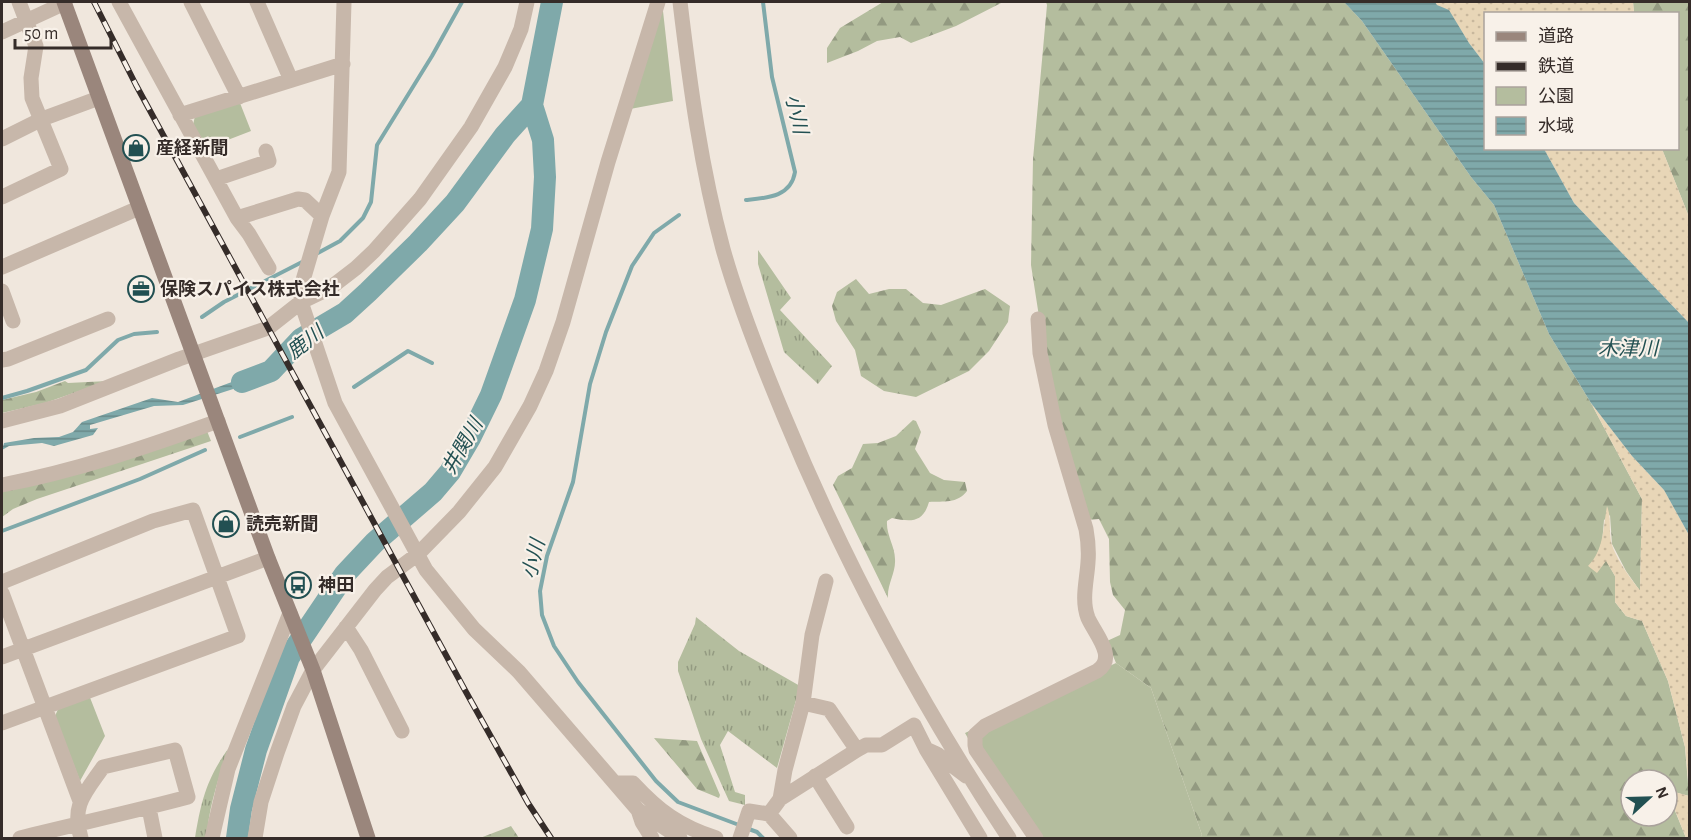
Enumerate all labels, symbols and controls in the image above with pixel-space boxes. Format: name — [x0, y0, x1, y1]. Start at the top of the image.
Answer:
scale bar — [15, 12, 111, 50]
legend — [1484, 12, 1679, 150]
text: 50 m — [24, 25, 58, 43]
text: 道路 — [1538, 26, 1574, 46]
text: 鉄道 — [1538, 56, 1574, 76]
text: 公園 — [1538, 87, 1574, 106]
water label: 小川 — [782, 92, 812, 138]
text: 水域 — [1538, 117, 1574, 136]
shop icon: 産経新聞 — [121, 133, 151, 163]
place label: 産経新聞 — [156, 138, 228, 158]
office icon: 保険スパイス株式会社 — [126, 274, 156, 304]
place label: 保険スパイス株式会社 — [160, 279, 339, 299]
water label: 鹿川 — [283, 321, 329, 363]
water label: 木津川 — [1598, 338, 1660, 359]
water label: 井関川 — [438, 413, 488, 477]
shop icon: 読売新聞 — [211, 509, 241, 539]
place label: 読売新聞 — [246, 514, 318, 534]
water label: 小川 — [518, 535, 549, 581]
bus stop icon: 神田 — [283, 570, 313, 600]
place label: 神田 — [318, 575, 354, 595]
north arrow — [1619, 768, 1679, 828]
text: N — [1652, 785, 1671, 801]

